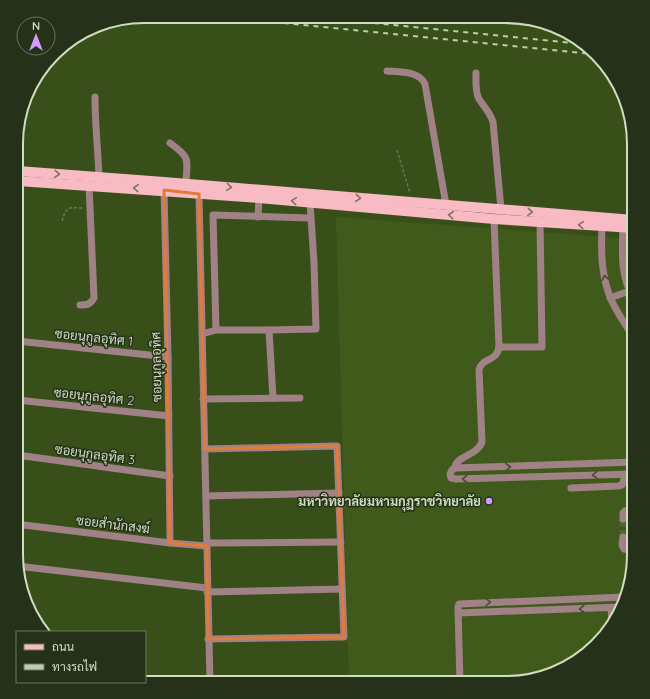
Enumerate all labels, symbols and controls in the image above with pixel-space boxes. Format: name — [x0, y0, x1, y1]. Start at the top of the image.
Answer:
north arrow — [16, 16, 56, 56]
text: N — [32, 19, 40, 33]
one-way arrow — [54, 169, 60, 178]
one-way arrow — [226, 182, 232, 191]
one-way arrow — [133, 184, 139, 193]
one-way arrow — [355, 193, 361, 202]
one-way arrow — [291, 196, 297, 205]
one-way arrow — [527, 207, 533, 216]
one-way arrow — [448, 211, 454, 220]
one-way arrow — [578, 220, 584, 229]
one-way arrow — [601, 275, 609, 282]
street label: ซอยนุกูลอุทิศ 1 — [54, 325, 134, 351]
street label: ซอยนุกูลอุทิศ — [147, 331, 167, 402]
street label: ซอยนุกูลอุทิศ 2 — [53, 384, 135, 410]
street label: ซอยนุกูลอุทิศ 3 — [54, 440, 136, 470]
one-way arrow — [505, 462, 511, 471]
one-way arrow — [592, 471, 598, 479]
one-way arrow — [462, 475, 468, 483]
place label: มหาวิทยาลัยมหามกุฏราชวิทยาลัย — [298, 493, 481, 512]
marker: มหาวิทยาลัยมหามกุฏราชวิทยาลัย — [484, 496, 494, 506]
street label: ซอยสำนักสงฆ์ — [75, 511, 151, 536]
one-way arrow — [485, 598, 491, 606]
one-way arrow — [579, 604, 585, 613]
legend — [16, 631, 146, 683]
text: ถนน — [52, 639, 75, 654]
text: ทางรถไฟ — [52, 659, 97, 674]

